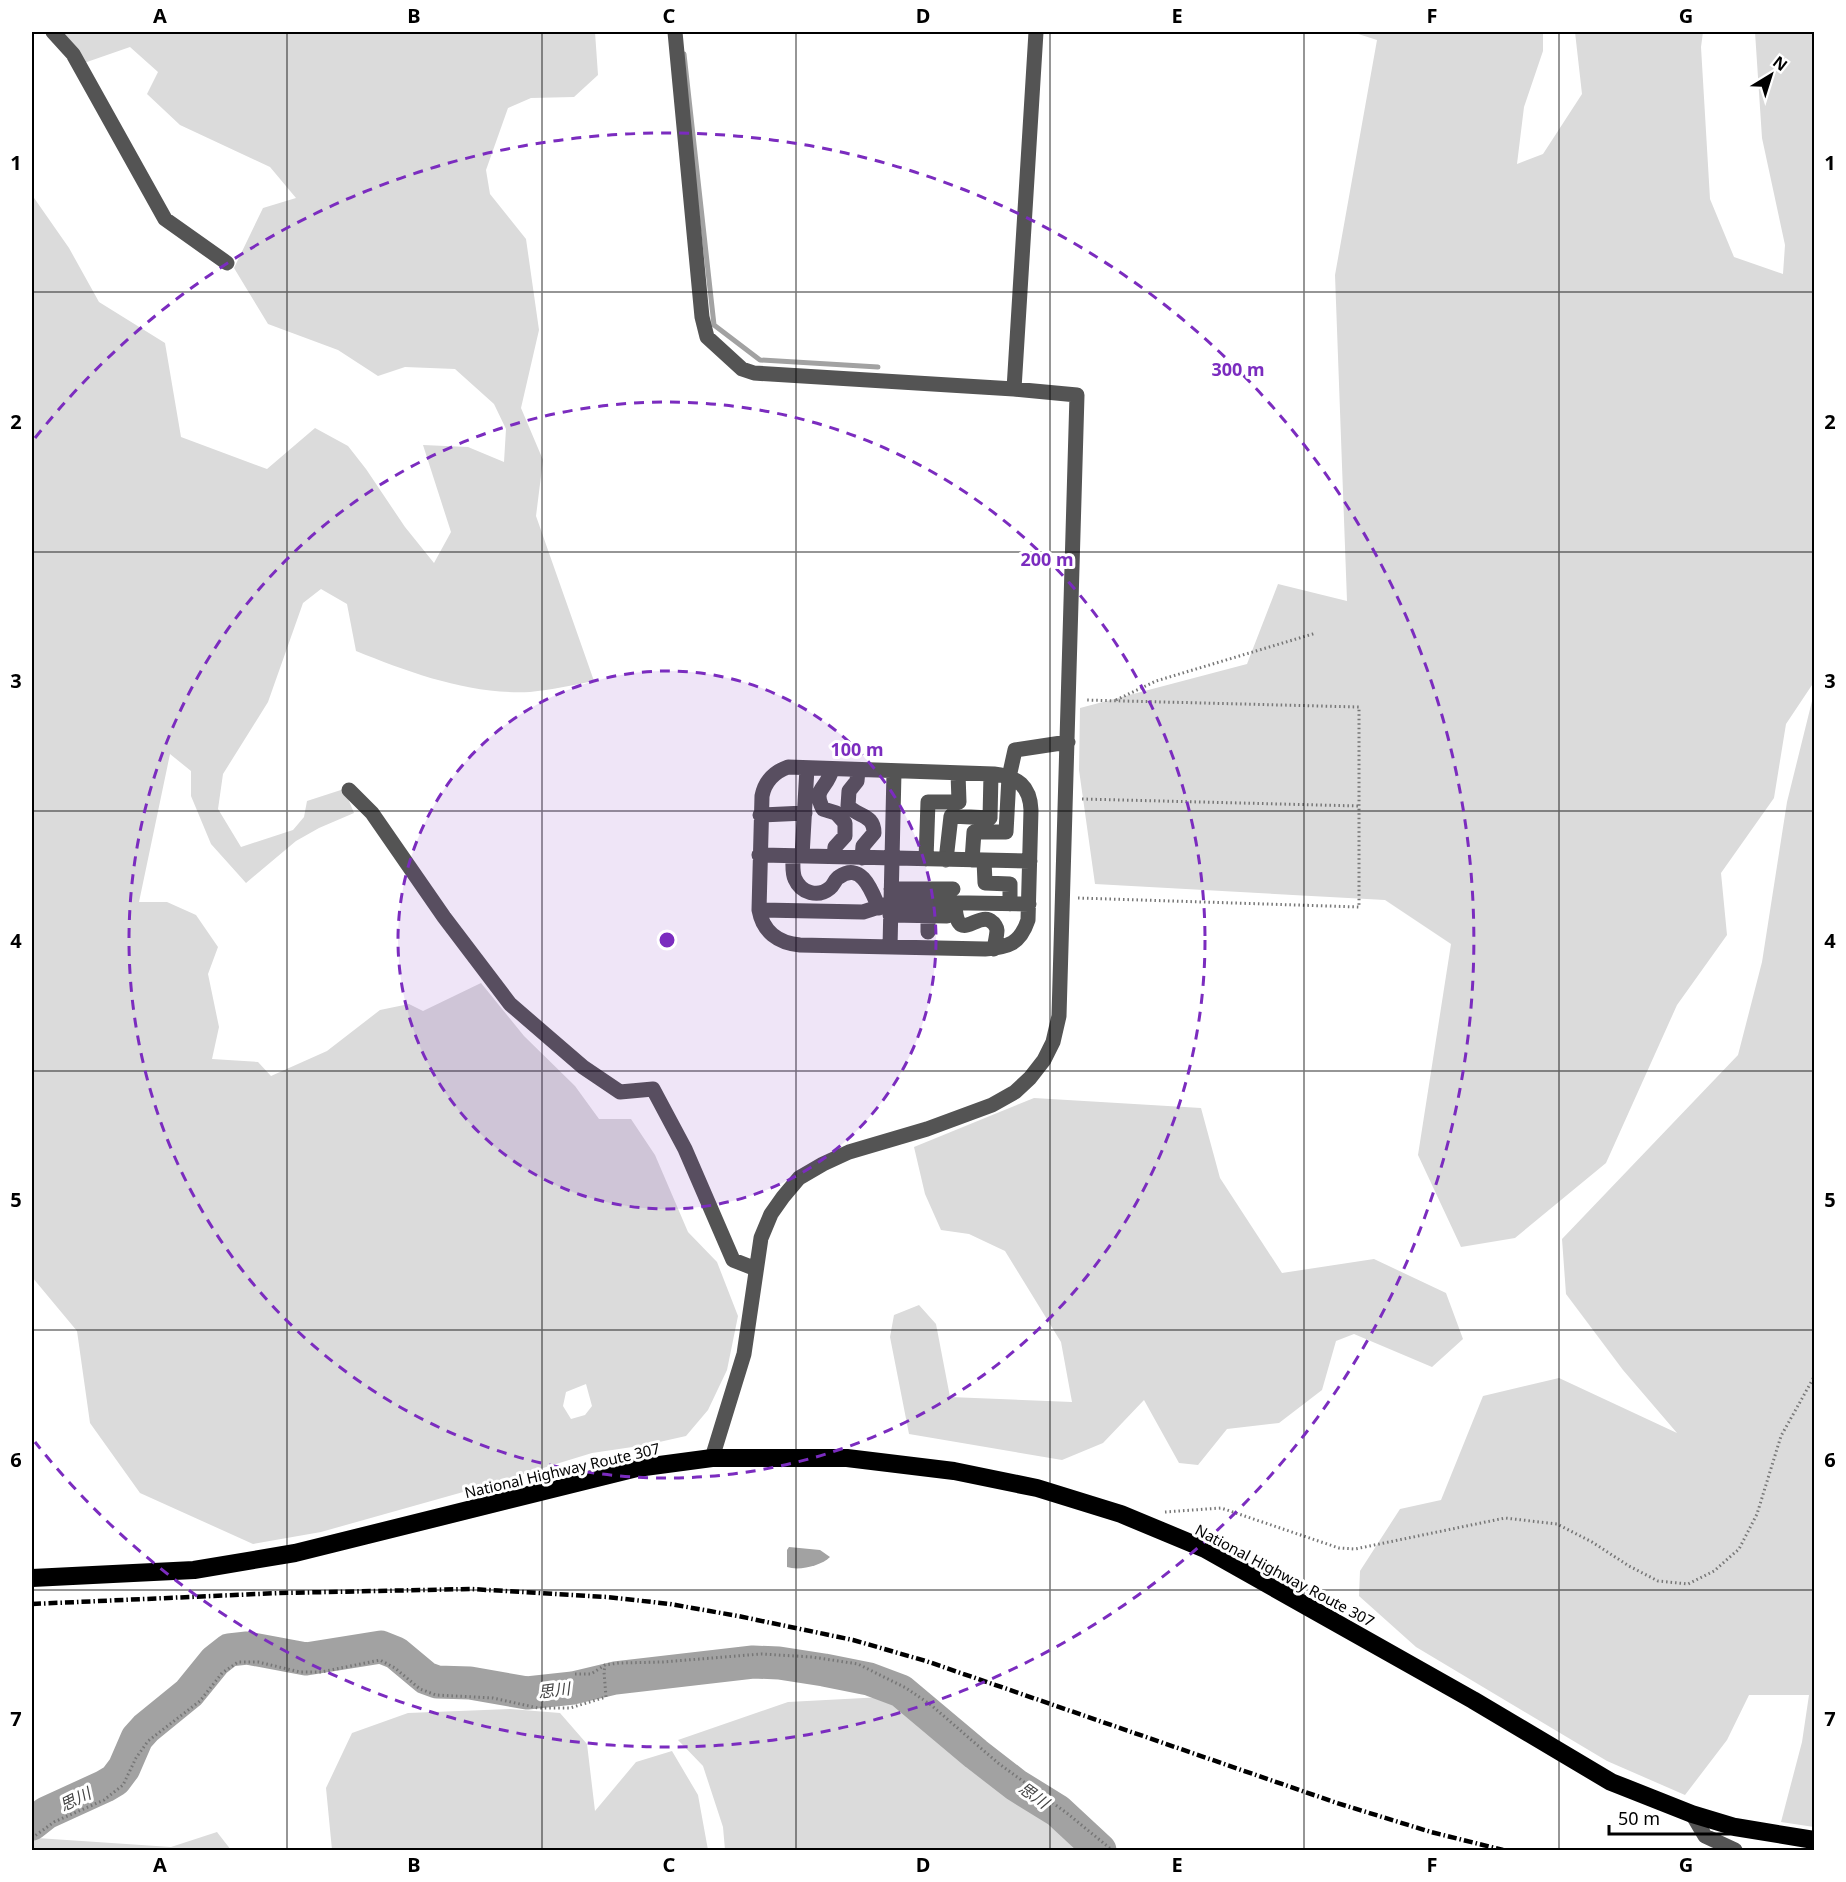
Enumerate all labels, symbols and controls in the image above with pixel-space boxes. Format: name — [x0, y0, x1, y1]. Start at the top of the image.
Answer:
text: A — [153, 2, 167, 29]
text: B — [407, 2, 421, 29]
text: C — [663, 2, 676, 29]
text: D — [916, 2, 930, 29]
text: E — [1171, 2, 1183, 29]
text: F — [1427, 2, 1437, 29]
text: G — [1679, 2, 1693, 29]
north arrow — [1741, 45, 1801, 105]
text: N — [1768, 51, 1792, 76]
text: 1 — [10, 149, 22, 176]
text: 1 — [1824, 149, 1836, 176]
text: 300 m — [1211, 357, 1265, 381]
text: 2 — [10, 408, 22, 435]
text: 2 — [1824, 408, 1836, 435]
text: 200 m — [1020, 547, 1074, 571]
text: 3 — [10, 667, 22, 694]
text: 3 — [1824, 667, 1836, 694]
text: 100 m — [830, 737, 884, 761]
text: 4 — [10, 927, 22, 954]
text: 4 — [1824, 927, 1836, 954]
centre of rings — [657, 930, 677, 950]
text: 5 — [10, 1186, 22, 1213]
text: 5 — [1824, 1186, 1836, 1213]
street label: National Highway Route 307 — [462, 1438, 662, 1502]
text: 6 — [10, 1446, 22, 1473]
text: 6 — [1824, 1446, 1836, 1473]
street label: National Highway Route 307 — [1192, 1519, 1378, 1631]
water label: 思川 — [537, 1677, 573, 1703]
text: 7 — [10, 1705, 22, 1732]
text: 7 — [1824, 1705, 1836, 1732]
water label: 思川 — [1015, 1777, 1055, 1814]
water label: 思川 — [56, 1781, 96, 1816]
scale bar — [1609, 1798, 1744, 1836]
text: 50 m — [1618, 1806, 1660, 1830]
text: A — [153, 1851, 167, 1878]
text: B — [407, 1851, 421, 1878]
text: C — [663, 1851, 676, 1878]
text: D — [916, 1851, 930, 1878]
text: E — [1171, 1851, 1183, 1878]
text: F — [1427, 1851, 1437, 1878]
text: G — [1679, 1851, 1693, 1878]

